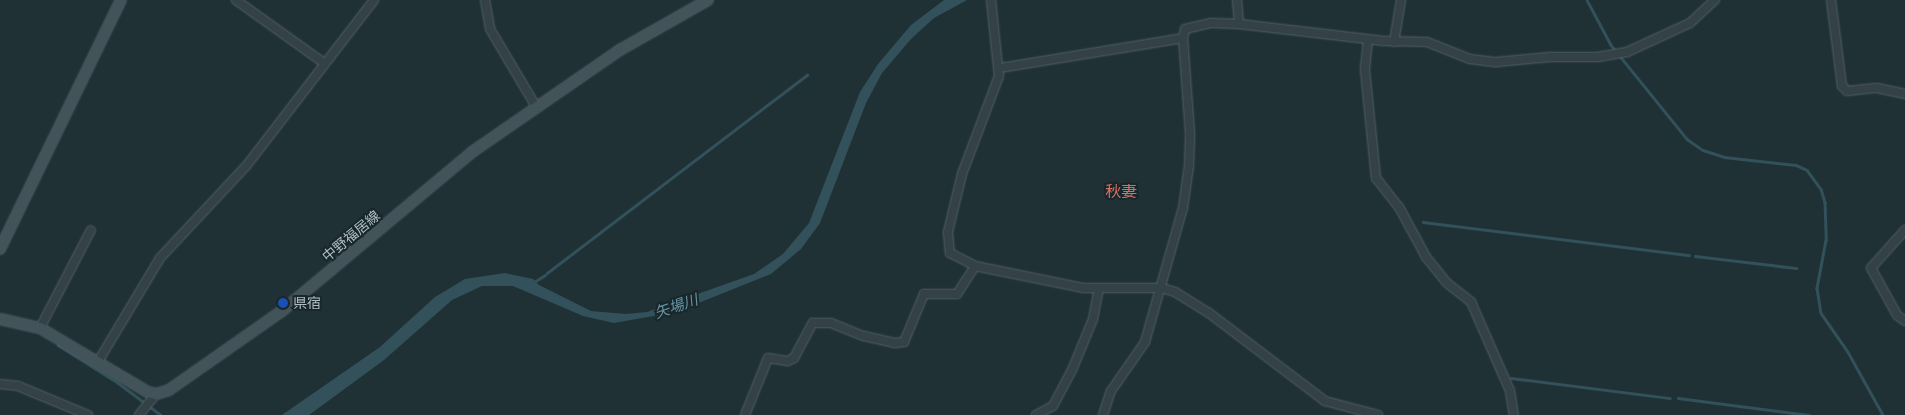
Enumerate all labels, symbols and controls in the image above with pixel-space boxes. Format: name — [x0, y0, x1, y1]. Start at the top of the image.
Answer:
district label: 秋妻 — [1105, 181, 1137, 201]
street label: 中野福居線 — [319, 207, 383, 265]
water label: 矢場川 — [652, 290, 700, 322]
place label: 県宿 — [293, 295, 321, 311]
marker: 県宿 — [277, 297, 289, 309]

